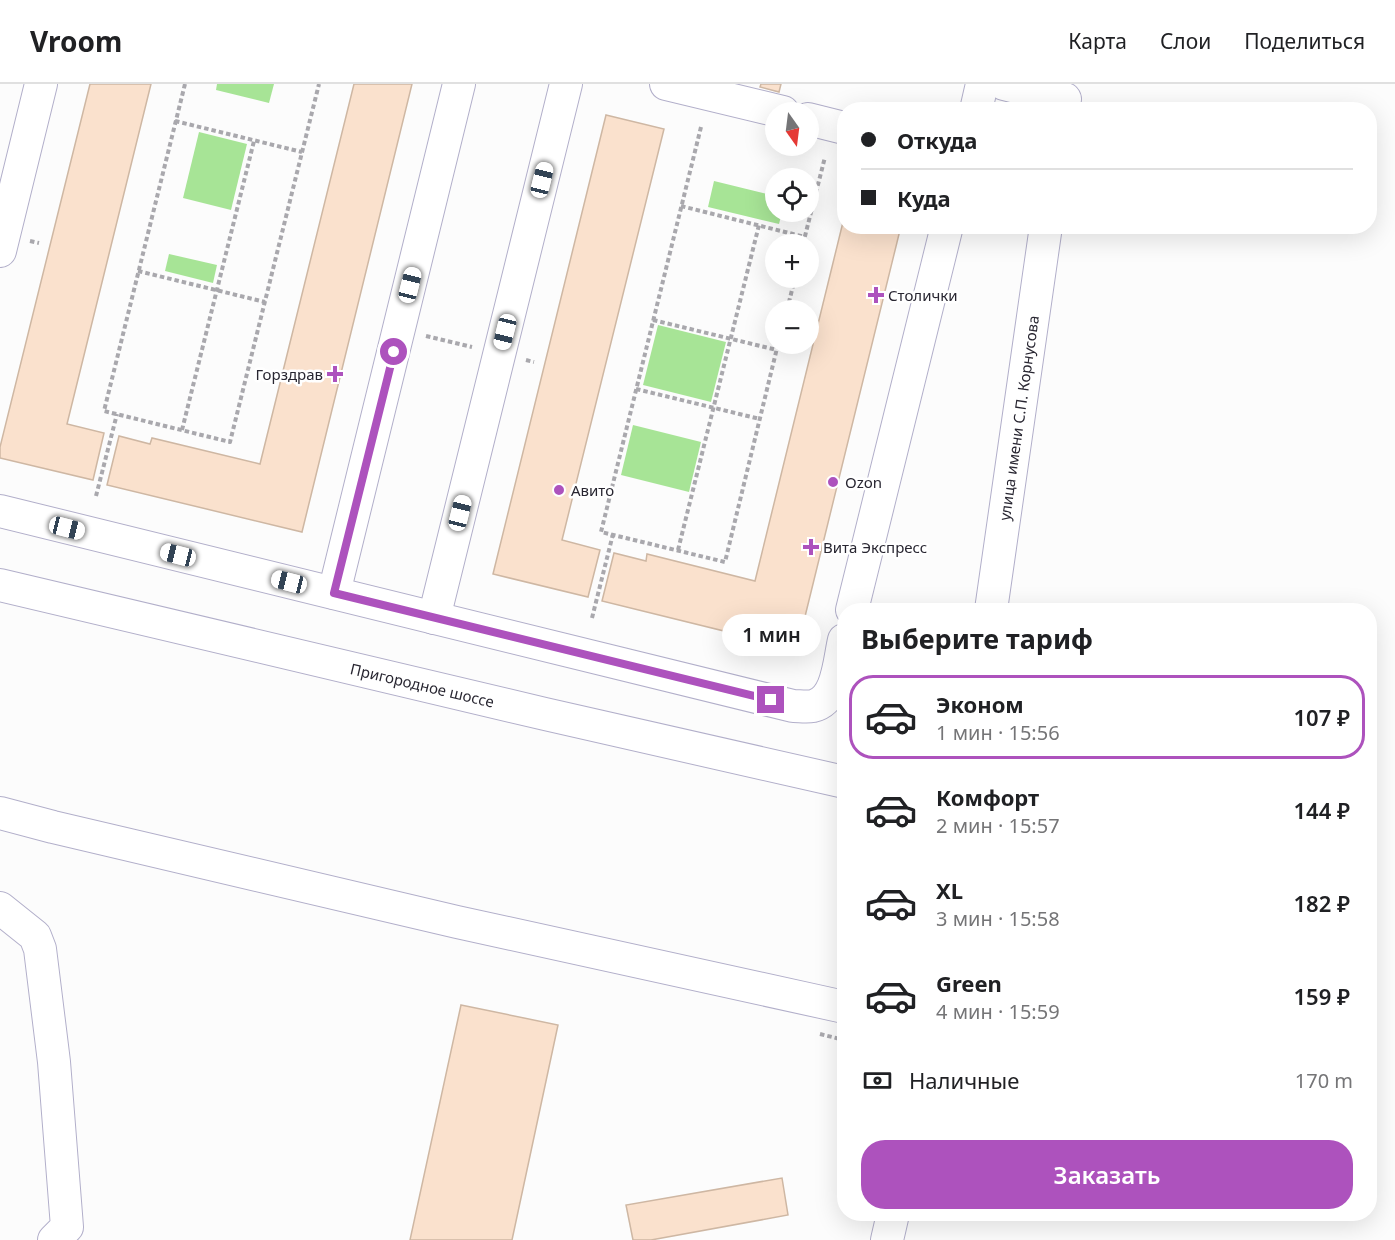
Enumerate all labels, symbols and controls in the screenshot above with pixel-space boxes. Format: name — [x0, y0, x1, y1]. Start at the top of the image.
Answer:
text: Vroom — [30, 22, 122, 60]
text: Карта — [1068, 27, 1127, 55]
text: Слои — [1160, 27, 1211, 55]
text: Поделиться — [1244, 27, 1365, 55]
north arrow — [765, 102, 819, 156]
map controls — [765, 102, 819, 354]
text: Откуда — [897, 125, 977, 155]
car — [529, 160, 555, 200]
button: locate — [765, 168, 819, 222]
text: Куда — [897, 183, 951, 213]
button: + — [765, 234, 819, 288]
car — [397, 265, 423, 305]
place label: Столички — [888, 285, 958, 305]
marker: Столички — [869, 288, 883, 302]
button: − — [765, 300, 819, 354]
car — [492, 312, 518, 352]
street label: улица имени С.П. Корнусова — [994, 314, 1043, 522]
route start — [380, 338, 407, 365]
place label: Горздрав — [256, 364, 323, 384]
marker: Горздрав — [328, 367, 342, 381]
place label: Ozon — [845, 472, 882, 492]
marker: Ozon — [826, 475, 840, 489]
place label: Авито — [571, 480, 614, 500]
marker: Авито — [552, 483, 566, 497]
car — [447, 493, 473, 533]
car — [47, 515, 87, 541]
place label: Вита Экспресс — [823, 537, 927, 557]
marker: Вита Экспресс — [804, 540, 818, 554]
car — [158, 542, 198, 568]
car — [269, 569, 309, 595]
callout: 1 мин — [722, 613, 820, 655]
text: Выберите тариф — [861, 620, 1093, 657]
text: 1 мин — [742, 621, 801, 648]
street label: Пригородное шоссе — [348, 658, 496, 712]
route end — [757, 686, 784, 713]
text: Эконом — [936, 689, 1024, 719]
icon: car — [864, 690, 918, 744]
text: 107 ₽ — [1293, 702, 1350, 732]
text: 1 мин · 15:56 — [936, 719, 1060, 746]
text: Комфорт — [936, 782, 1039, 812]
icon: car — [864, 783, 918, 837]
text: 144 ₽ — [1293, 795, 1350, 825]
text: 2 мин · 15:57 — [936, 812, 1060, 839]
text: XL — [936, 875, 963, 905]
icon: car — [864, 876, 918, 930]
text: 182 ₽ — [1293, 888, 1350, 918]
text: 3 мин · 15:58 — [936, 905, 1060, 932]
text: Green — [936, 968, 1002, 998]
icon: car — [864, 969, 918, 1023]
text: 159 ₽ — [1293, 981, 1350, 1011]
text: 4 мин · 15:59 — [936, 998, 1060, 1025]
icon: cash — [861, 1064, 894, 1097]
text: Наличные — [909, 1065, 1019, 1095]
text: 170 m — [1295, 1067, 1353, 1094]
button: Заказать — [861, 1140, 1353, 1209]

